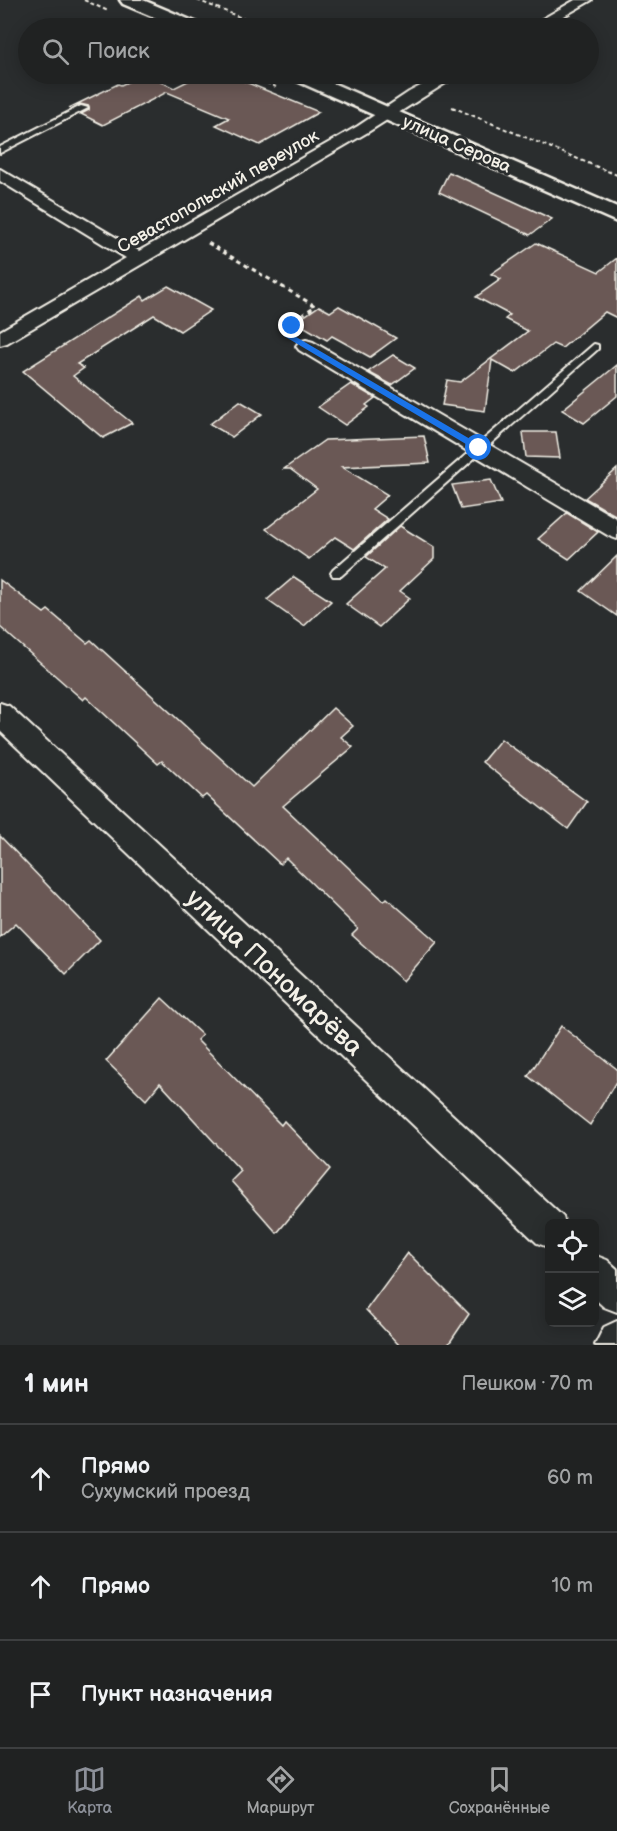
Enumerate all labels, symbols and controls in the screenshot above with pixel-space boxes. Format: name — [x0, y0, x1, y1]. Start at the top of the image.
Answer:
search box — [18, 18, 599, 84]
icon: search — [39, 35, 72, 68]
text: Поиск — [87, 38, 150, 65]
street label: улица Серова — [399, 111, 515, 178]
street label: Севастопольский переулок — [114, 125, 323, 258]
route end — [278, 312, 304, 338]
route start — [465, 434, 491, 460]
street label: улица Пономарёва — [179, 883, 369, 1063]
map controls — [545, 1219, 599, 1327]
button: locate — [545, 1219, 599, 1273]
button: layers — [545, 1273, 599, 1327]
text: 1 мин — [24, 1369, 89, 1400]
text: Пешком · 70 m — [462, 1372, 593, 1396]
text: Прямо — [81, 1453, 150, 1480]
icon: ahead — [24, 1462, 57, 1495]
text: 60 m — [547, 1466, 593, 1490]
text: Сухумский проезд — [81, 1480, 250, 1504]
icon: ahead — [24, 1570, 57, 1603]
text: Прямо — [81, 1573, 150, 1600]
text: 10 m — [552, 1574, 593, 1598]
icon: arrive — [24, 1678, 57, 1711]
text: Пункт назначения — [81, 1681, 273, 1708]
tab: Карта — [67, 1763, 112, 1818]
tab: Маршрут — [246, 1763, 315, 1818]
tab: Сохранённые — [449, 1763, 550, 1818]

